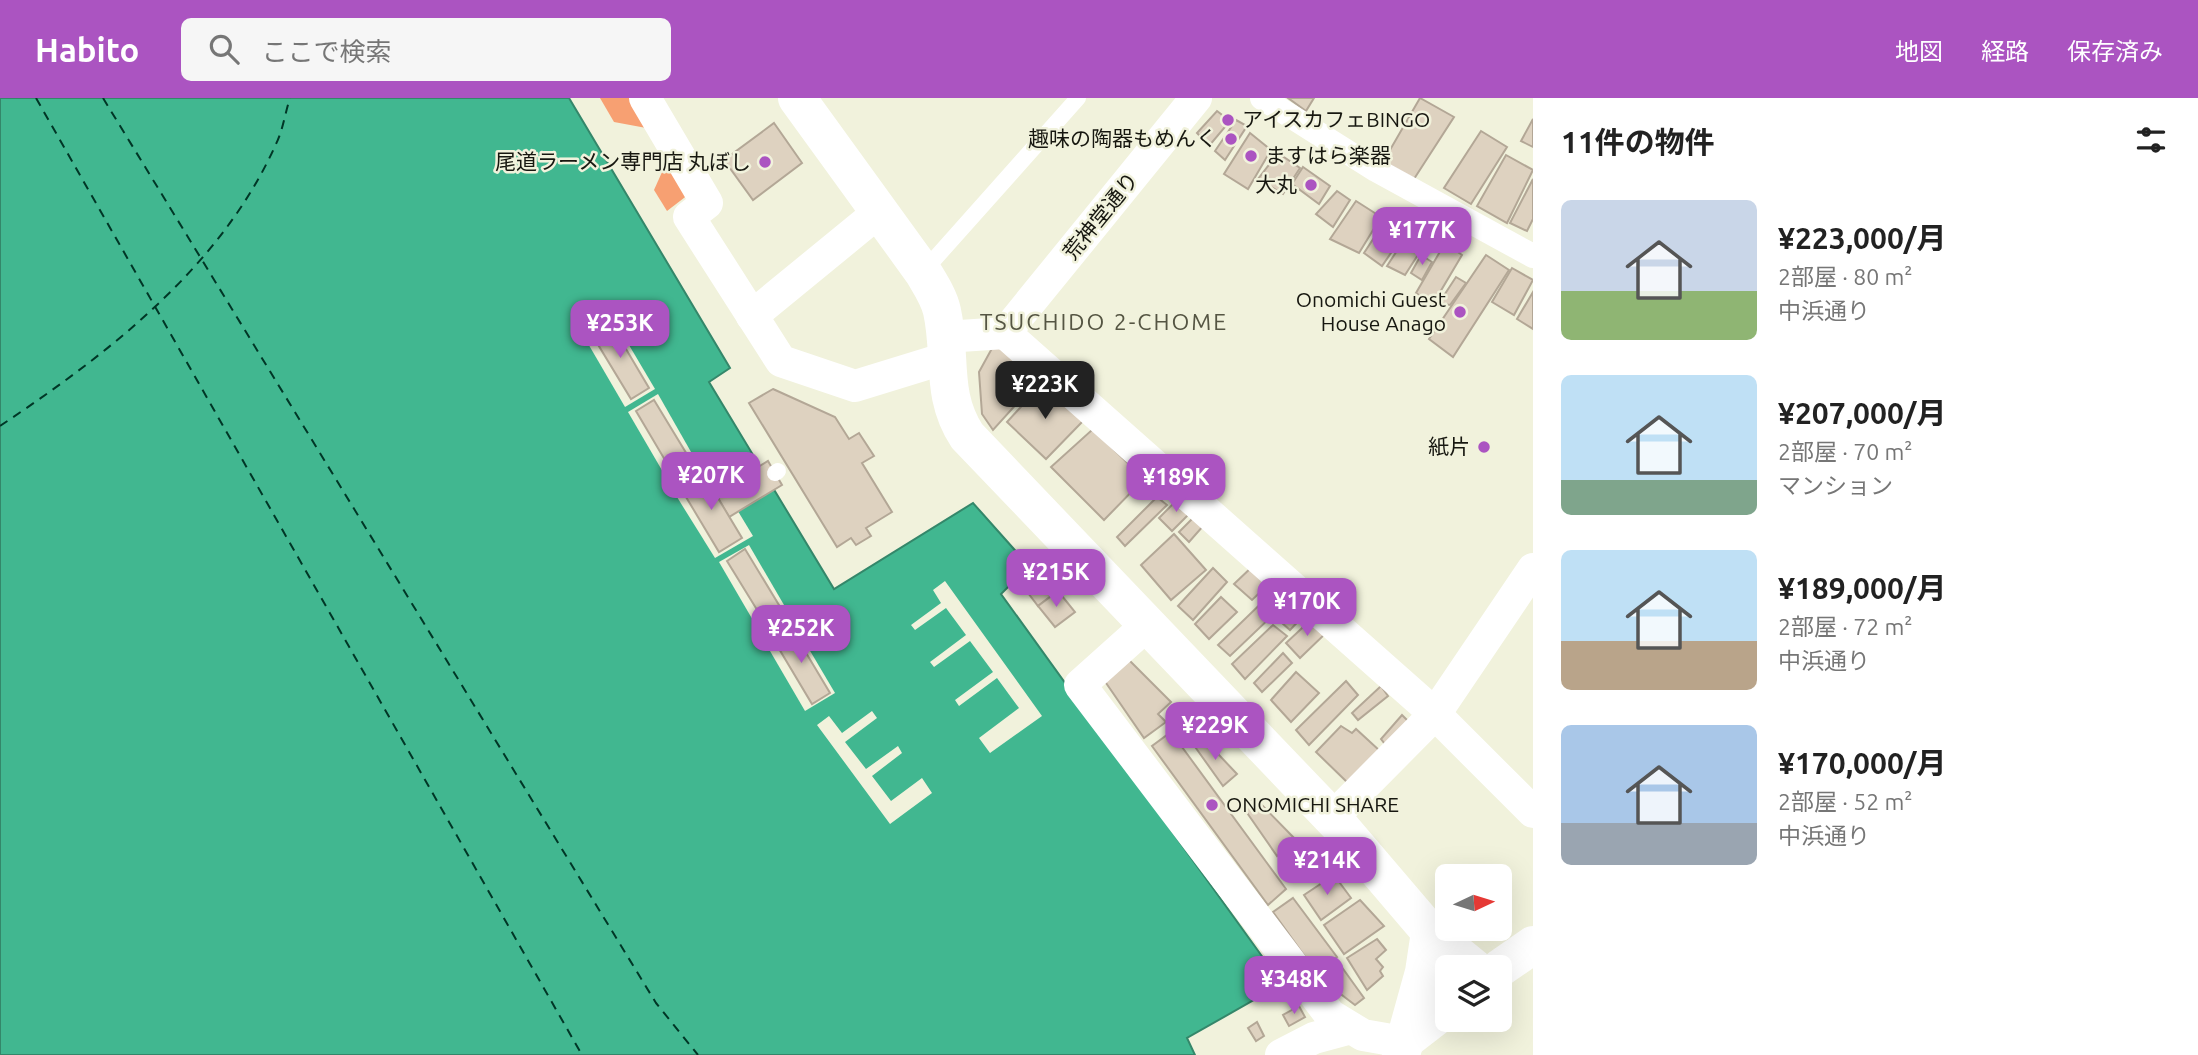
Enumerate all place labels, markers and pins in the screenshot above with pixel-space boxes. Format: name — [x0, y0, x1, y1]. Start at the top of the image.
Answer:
place label: アイスカフェBINGO — [1242, 107, 1430, 131]
marker: アイスカフェBINGO — [1220, 112, 1236, 128]
place label: 趣味の陶器もめんく — [1028, 126, 1217, 150]
marker: 趣味の陶器もめんく — [1223, 131, 1239, 147]
place label: ますはら楽器 — [1265, 143, 1391, 167]
marker: ますはら楽器 — [1243, 148, 1259, 164]
place label: 尾道ラーメン専門店 丸ぼし — [495, 149, 751, 173]
marker: 尾道ラーメン専門店 丸ぼし — [757, 154, 773, 170]
place label: 大丸 — [1255, 172, 1297, 196]
marker: 大丸 — [1303, 177, 1319, 193]
pin: ¥177K — [1373, 208, 1471, 267]
place label: Onomichi Guest House Anago — [1296, 287, 1446, 335]
pin: ¥253K — [571, 300, 669, 360]
marker: Onomichi Guest House Anago — [1452, 304, 1468, 320]
pin: ¥223K — [996, 362, 1094, 421]
place label: 紙片 — [1428, 434, 1470, 458]
marker: 紙片 — [1476, 439, 1492, 455]
pin: ¥207K — [662, 452, 760, 512]
pin: ¥189K — [1127, 454, 1225, 514]
pin: ¥215K — [1007, 550, 1105, 609]
pin: ¥170K — [1258, 578, 1356, 638]
pin: ¥252K — [752, 606, 850, 665]
pin: ¥229K — [1166, 702, 1264, 762]
place label: ONOMICHI SHARE — [1226, 792, 1399, 816]
marker: ONOMICHI SHARE — [1204, 797, 1220, 813]
pin: ¥214K — [1278, 838, 1376, 897]
pin: ¥348K — [1245, 956, 1343, 1016]

